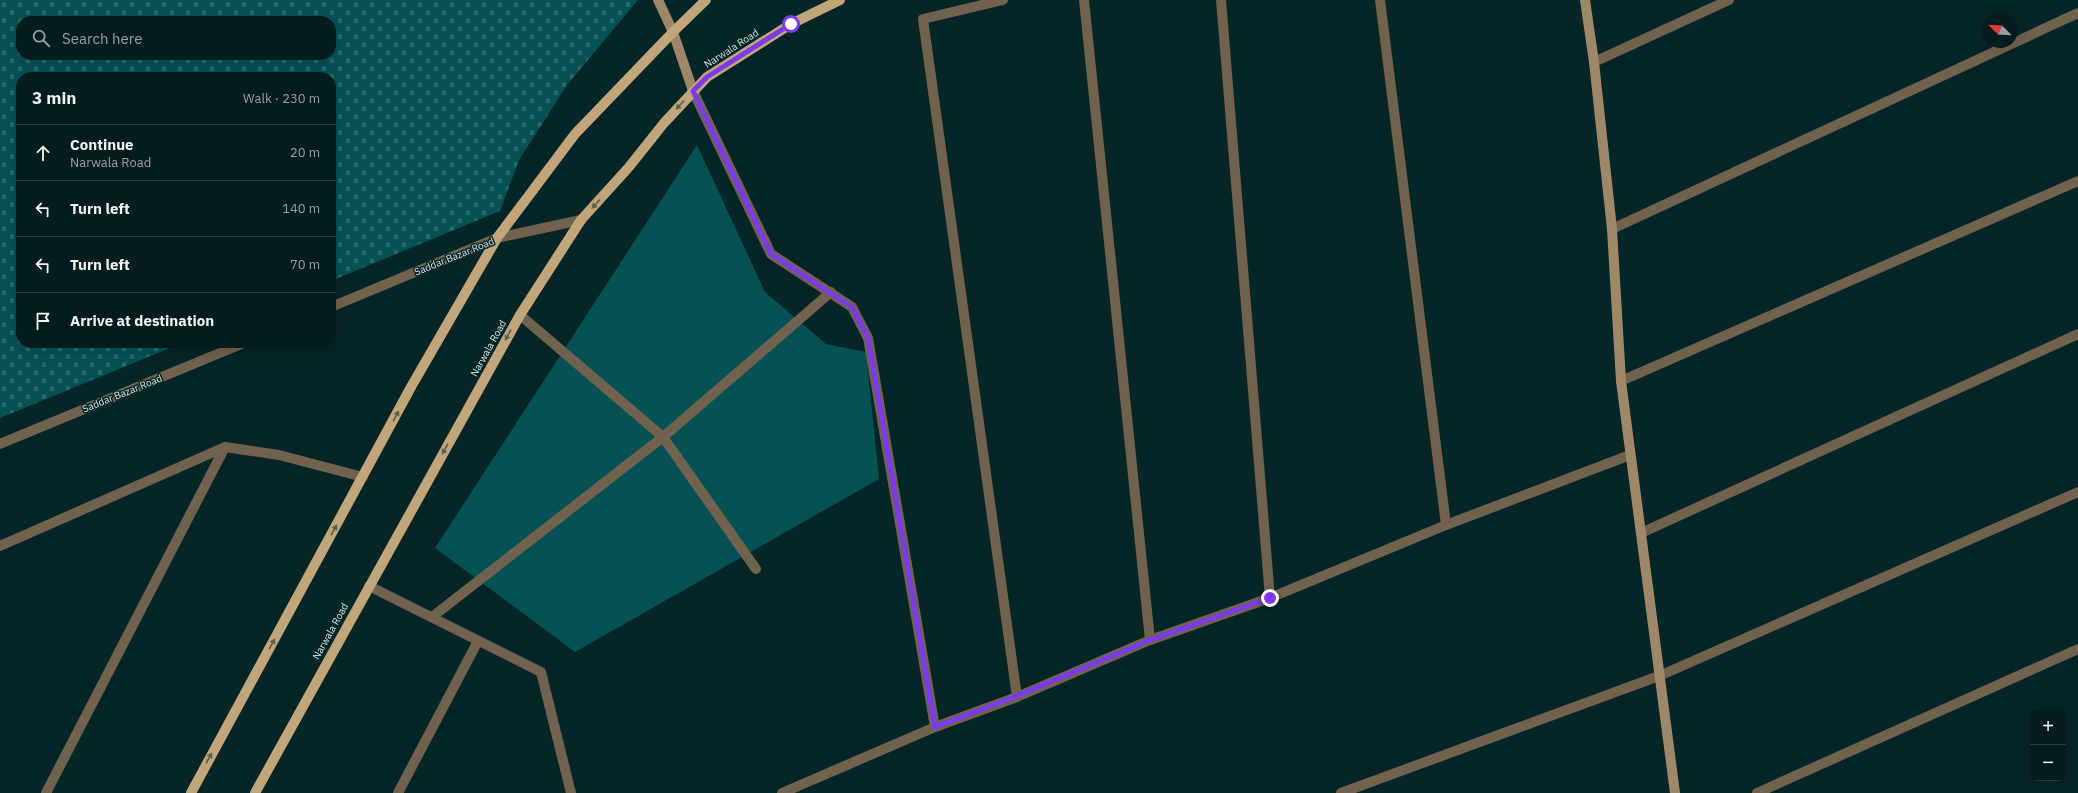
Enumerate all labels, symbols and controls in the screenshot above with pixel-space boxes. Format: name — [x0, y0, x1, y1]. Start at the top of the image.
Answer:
north arrow — [1982, 12, 2018, 48]
route start — [782, 15, 800, 33]
search box — [16, 16, 336, 60]
street label: Narwala Road — [702, 26, 761, 71]
icon: search — [30, 27, 52, 49]
text: Search here — [62, 29, 142, 48]
text: 3 min — [32, 87, 76, 109]
text: Walk · 230 m — [243, 90, 320, 107]
one-way arrow — [675, 100, 685, 110]
text: Continue — [70, 135, 134, 154]
icon: ahead — [32, 142, 54, 164]
text: 20 m — [290, 144, 320, 161]
text: Narwala Road — [70, 154, 151, 171]
icon: left — [32, 198, 54, 220]
text: Turn left — [70, 199, 130, 218]
one-way arrow — [591, 199, 600, 209]
text: 140 m — [282, 200, 320, 217]
street label: Saddar Bazar Road — [412, 235, 496, 278]
icon: left — [32, 254, 54, 276]
text: Turn left — [70, 255, 130, 274]
text: 70 m — [290, 256, 320, 273]
icon: arrive — [32, 310, 54, 332]
text: Arrive at destination — [70, 311, 214, 330]
street label: Narwala Road — [468, 318, 509, 379]
one-way arrow — [505, 329, 512, 341]
street label: Saddar Bazar Road — [80, 372, 164, 415]
one-way arrow — [392, 410, 399, 422]
one-way arrow — [442, 443, 448, 455]
one-way arrow — [330, 524, 337, 536]
route end — [1261, 589, 1279, 607]
street label: Narwala Road — [310, 601, 351, 662]
one-way arrow — [268, 638, 275, 650]
map controls — [2030, 709, 2066, 781]
button: + — [2030, 709, 2066, 745]
button: − — [2030, 745, 2066, 781]
one-way arrow — [206, 753, 213, 764]

